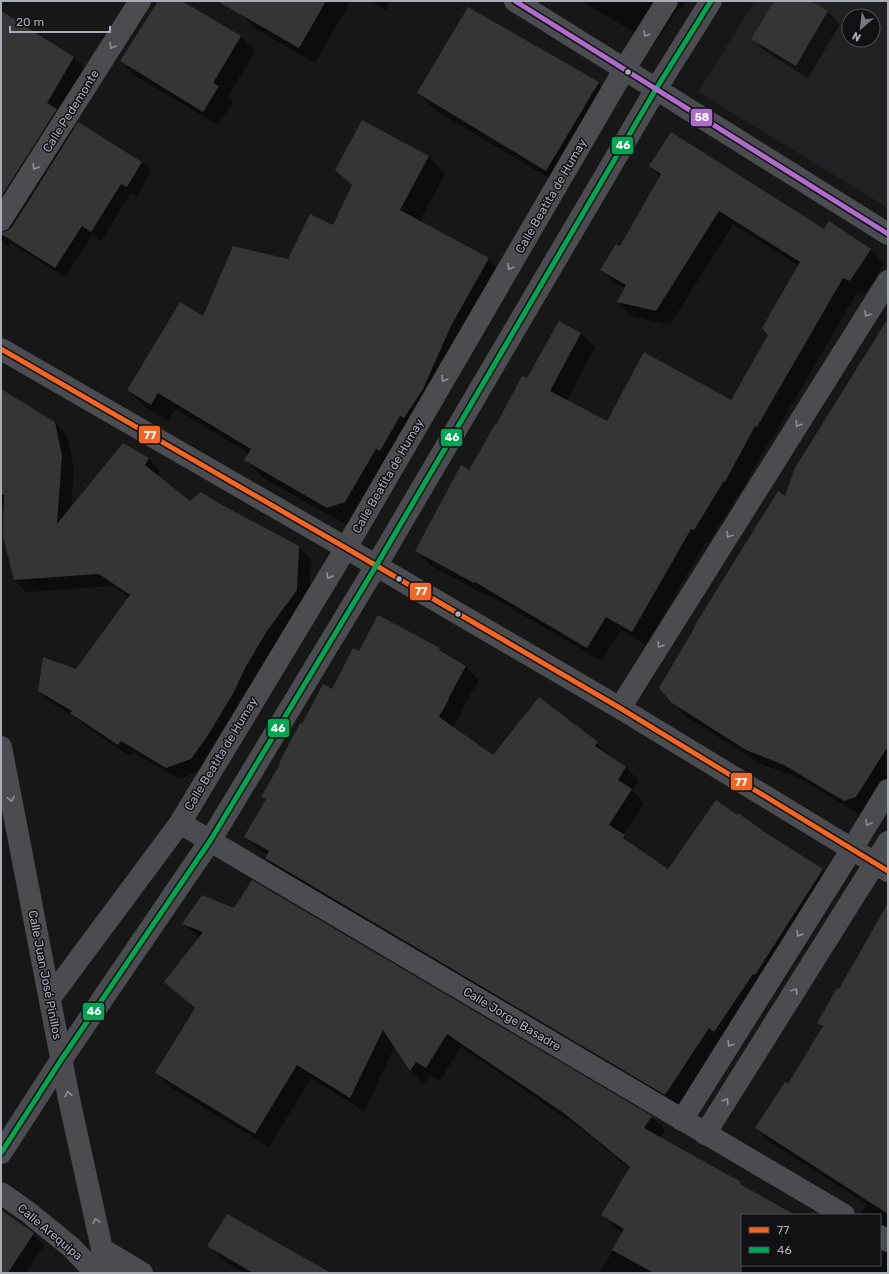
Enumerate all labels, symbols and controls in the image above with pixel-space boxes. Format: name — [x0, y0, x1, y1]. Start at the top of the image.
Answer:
scale bar — [10, 8, 110, 34]
north arrow — [841, 8, 881, 48]
text: 20 m — [16, 15, 44, 29]
text: N — [850, 29, 863, 44]
one-way arrow — [644, 30, 651, 37]
one-way arrow — [109, 42, 116, 49]
street label: Calle Pedemonte — [40, 67, 102, 155]
unlabelled marker — [623, 67, 633, 77]
line badge: 58 — [690, 108, 713, 127]
text: 58 — [695, 111, 709, 124]
street label: Calle Beatita de Humay — [513, 136, 590, 256]
line badge: 46 — [611, 136, 634, 155]
text: 46 — [616, 139, 630, 152]
one-way arrow — [32, 163, 39, 170]
one-way arrow — [507, 263, 514, 270]
one-way arrow — [865, 310, 872, 317]
one-way arrow — [442, 375, 449, 382]
street label: Calle Beatita de Humay — [350, 416, 427, 536]
one-way arrow — [795, 420, 803, 427]
line badge: 77 — [138, 425, 161, 444]
line badge: 46 — [440, 428, 463, 447]
text: 77 — [144, 429, 157, 442]
text: 46 — [445, 431, 459, 444]
one-way arrow — [727, 530, 734, 537]
one-way arrow — [326, 572, 334, 579]
unlabelled marker — [394, 574, 404, 584]
line badge: 77 — [409, 582, 432, 601]
text: 77 — [415, 585, 428, 598]
unlabelled marker — [453, 609, 463, 619]
one-way arrow — [657, 641, 665, 648]
street label: Calle Beatita de Humay — [182, 695, 261, 813]
line badge: 46 — [267, 718, 290, 738]
text: 46 — [271, 722, 285, 735]
line badge: 77 — [730, 772, 753, 791]
text: 77 — [735, 776, 748, 789]
one-way arrow — [6, 795, 15, 802]
one-way arrow — [865, 819, 872, 826]
street label: Calle Juan José Pinillos — [26, 909, 64, 1041]
one-way arrow — [797, 930, 804, 937]
street label: Calle Jorge Basadre — [461, 984, 564, 1054]
one-way arrow — [790, 988, 797, 995]
line badge: 46 — [82, 1002, 105, 1021]
text: 46 — [87, 1005, 101, 1018]
one-way arrow — [728, 1040, 735, 1047]
one-way arrow — [65, 1091, 73, 1097]
one-way arrow — [721, 1098, 728, 1105]
street label: Calle Arequipa — [15, 1201, 85, 1263]
legend — [741, 1214, 881, 1266]
one-way arrow — [93, 1218, 101, 1224]
text: 77 — [777, 1223, 789, 1237]
text: 46 — [777, 1243, 792, 1257]

